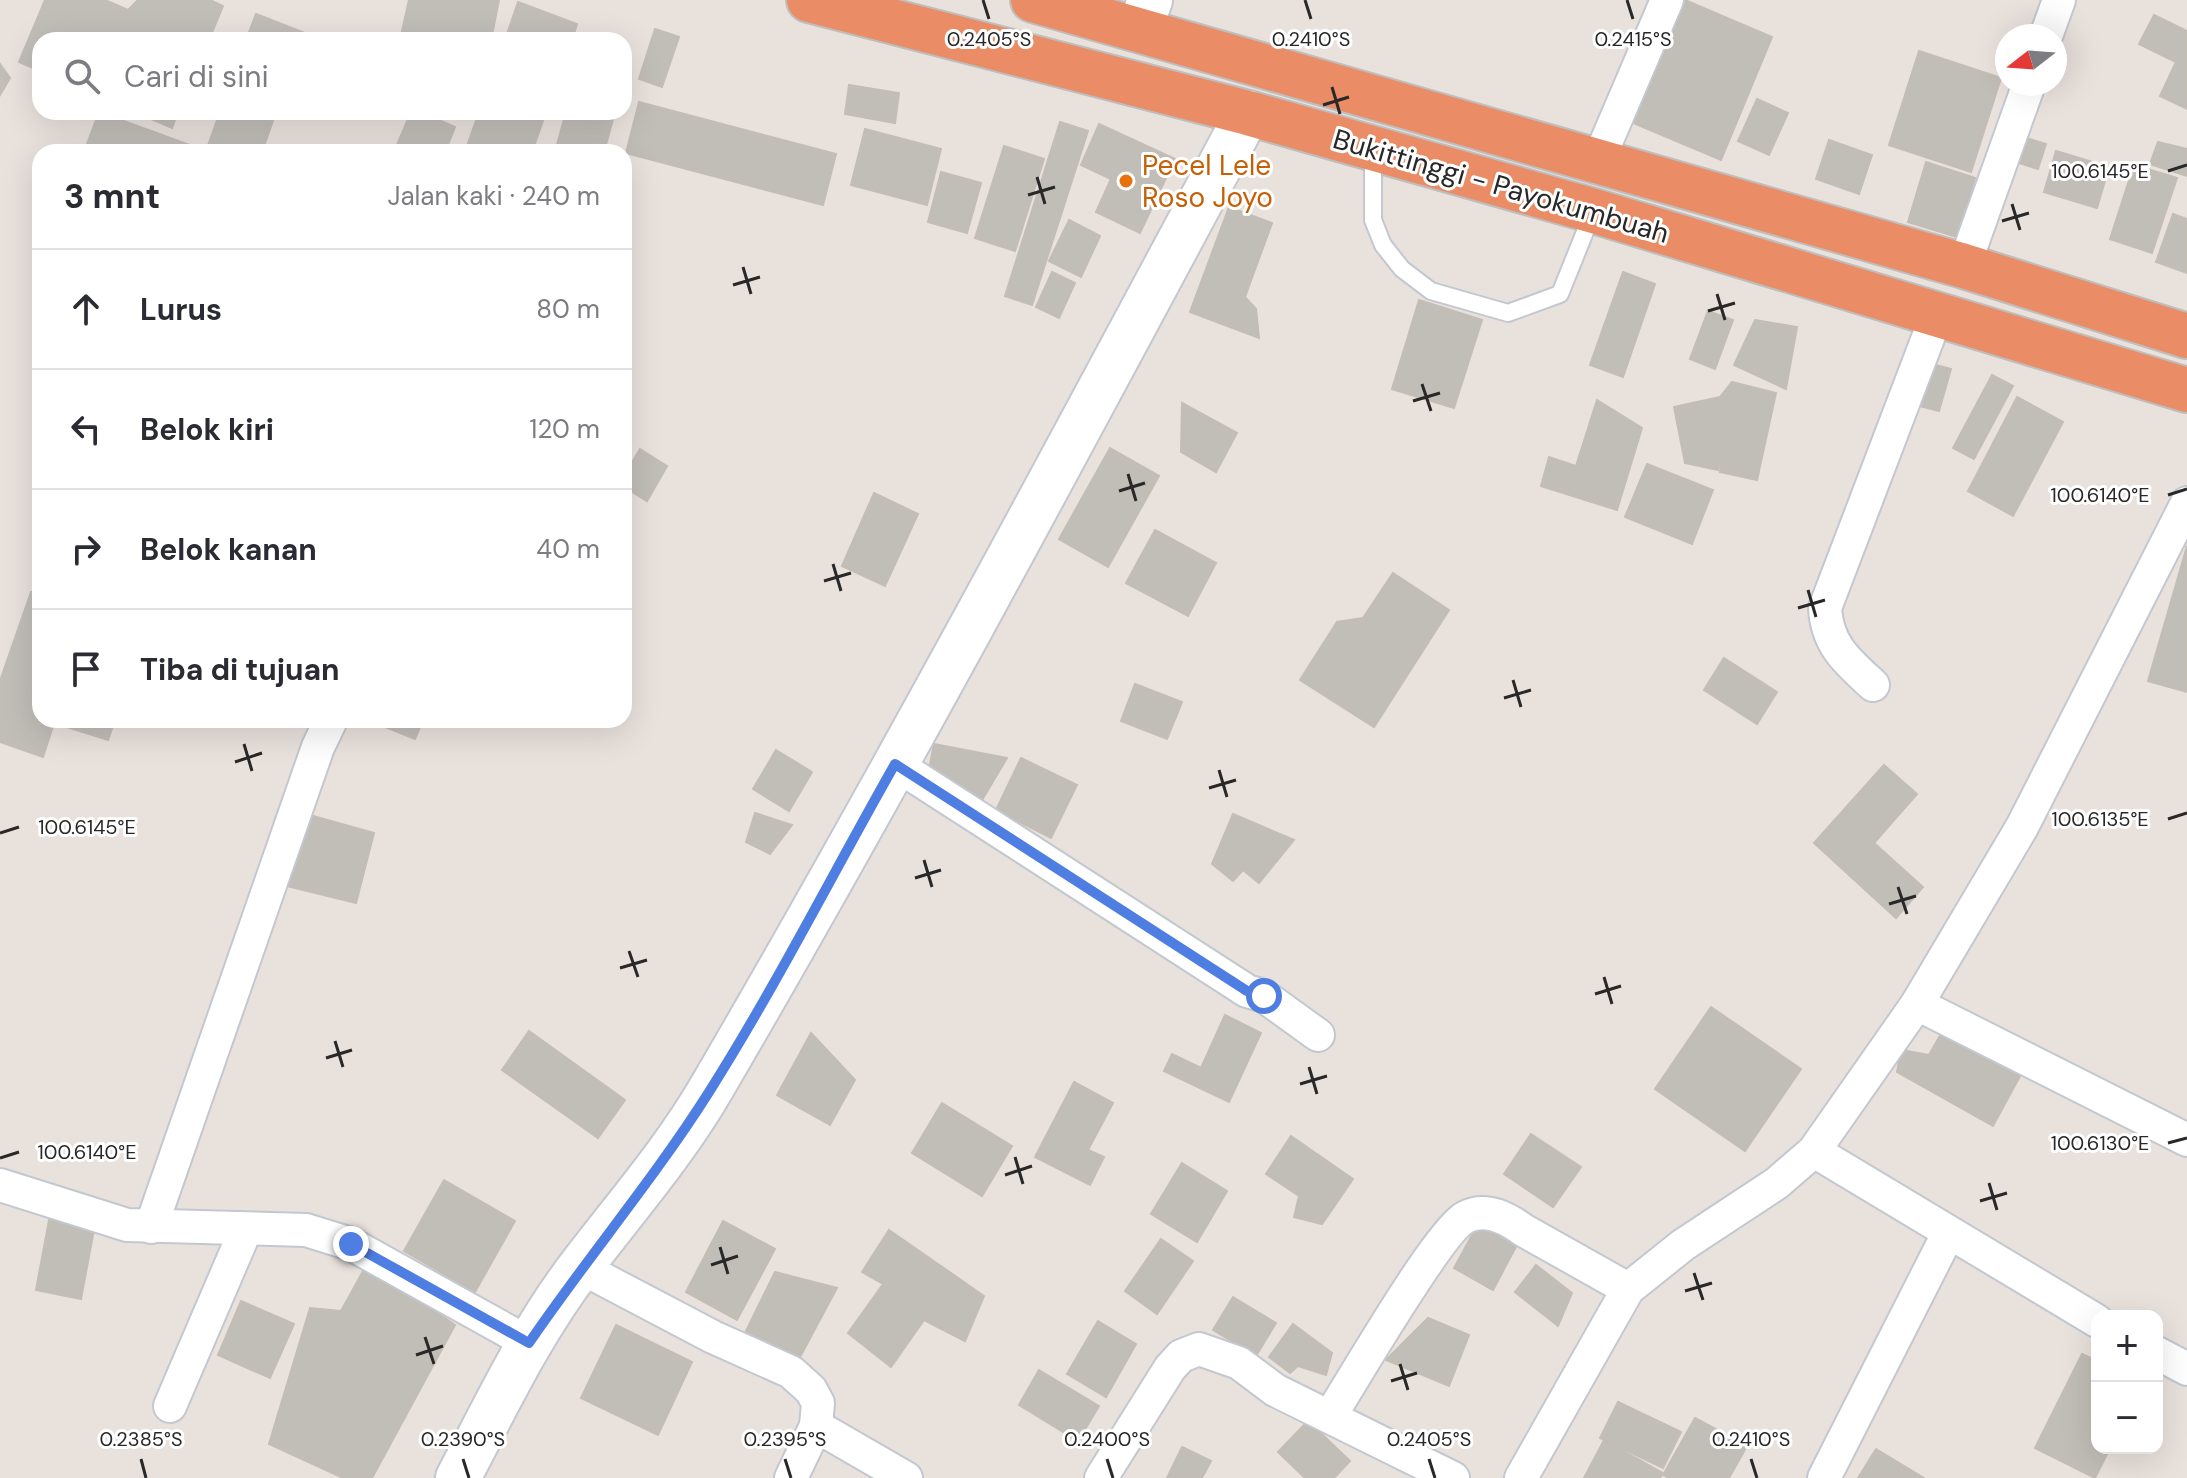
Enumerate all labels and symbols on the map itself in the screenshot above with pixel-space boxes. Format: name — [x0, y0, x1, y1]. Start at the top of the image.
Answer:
north arrow — [1995, 24, 2067, 96]
text: 0.2405°S — [947, 26, 1031, 52]
text: 0.2410°S — [1272, 26, 1350, 52]
text: 0.2415°S — [1594, 26, 1672, 52]
street label: Bukittinggi - Payokumbuah — [1329, 120, 1673, 252]
place label: Pecel Lele Roso Joyo — [1142, 147, 1273, 216]
text: 100.6145°E — [2051, 158, 2149, 184]
marker: Pecel Lele Roso Joyo — [1117, 172, 1135, 190]
text: 100.6140°E — [2051, 482, 2149, 508]
text: 100.6135°E — [2051, 806, 2149, 832]
text: 100.6145°E — [38, 814, 136, 840]
route start — [1246, 978, 1282, 1014]
text: 100.6130°E — [2051, 1130, 2149, 1156]
text: 100.6140°E — [38, 1139, 136, 1165]
route end — [333, 1226, 369, 1262]
text: 0.2385°S — [100, 1426, 183, 1452]
text: 0.2390°S — [421, 1426, 505, 1452]
text: 0.2395°S — [744, 1426, 826, 1452]
text: 0.2400°S — [1064, 1426, 1150, 1452]
text: 0.2405°S — [1387, 1426, 1471, 1452]
text: 0.2410°S — [1712, 1426, 1790, 1452]

